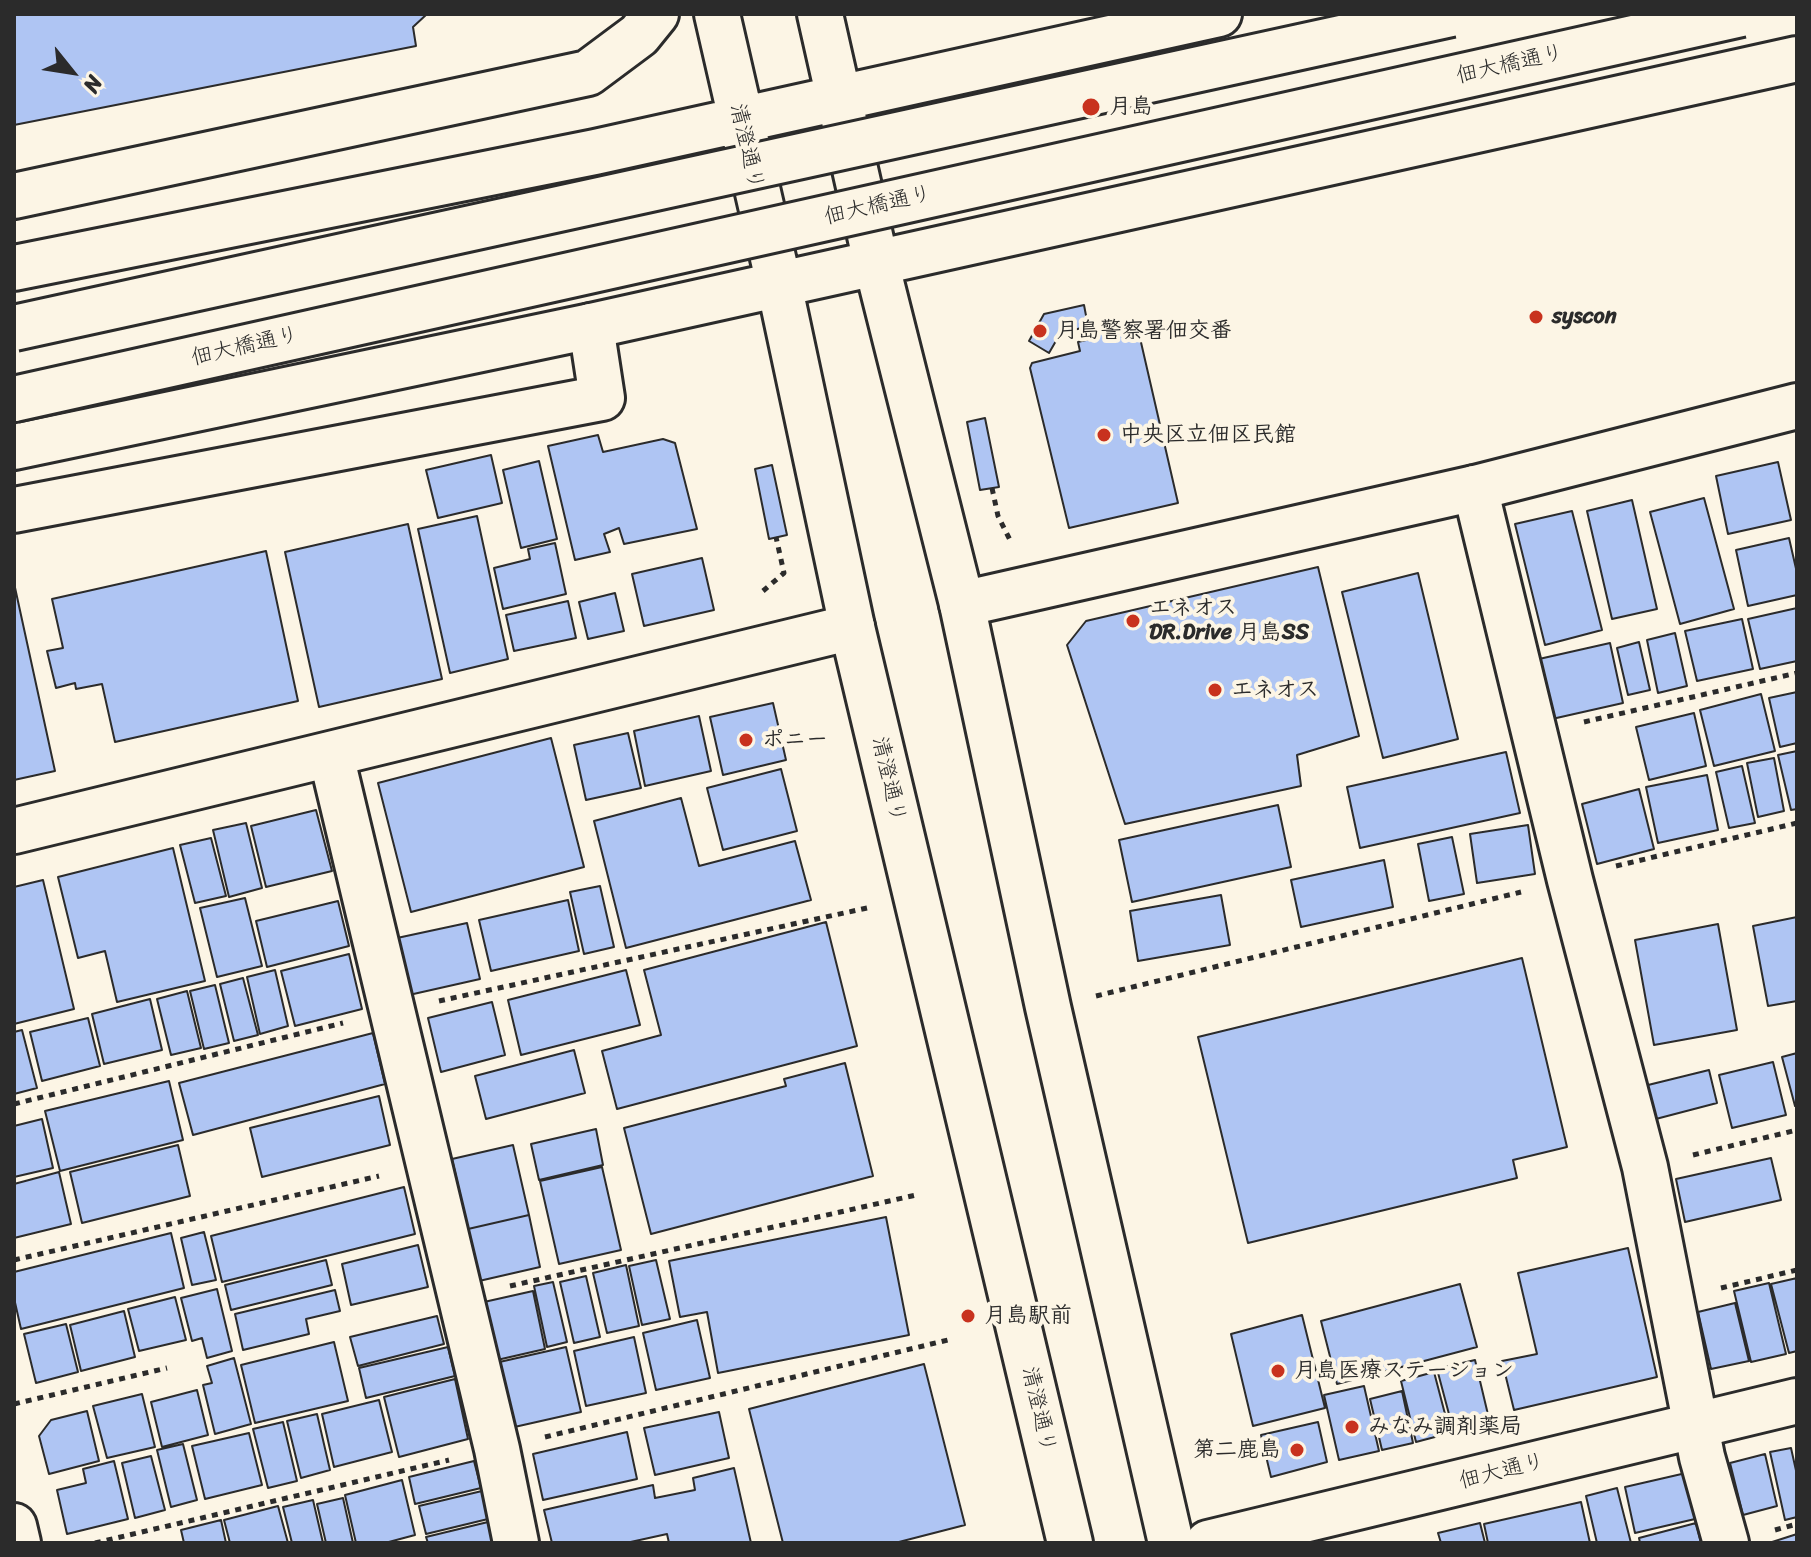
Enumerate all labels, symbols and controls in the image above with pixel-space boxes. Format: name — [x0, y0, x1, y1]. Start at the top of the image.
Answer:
north arrow — [32, 32, 112, 112]
street label: 佃大橋通り — [1453, 40, 1567, 90]
text: N — [73, 68, 114, 101]
place label: 月島 — [1109, 94, 1153, 120]
marker: 月島 — [1080, 96, 1102, 118]
street label: 清澄通り — [723, 101, 769, 193]
street label: 佃大橋通り — [821, 181, 935, 231]
place label: syscon — [1552, 304, 1617, 330]
marker: syscon — [1527, 308, 1545, 326]
place label: 月島警察署佃交番 — [1056, 318, 1232, 344]
street label: 佃大橋通り — [188, 322, 302, 372]
marker: 月島警察署佃交番 — [1031, 322, 1049, 340]
place label: 中央区立佃区民館 — [1120, 422, 1296, 448]
marker: 中央区立佃区民館 — [1095, 426, 1113, 444]
place label: エネオス DR.Drive 月島SS — [1149, 595, 1309, 646]
marker: エネオス DR.Drive 月島SS — [1124, 612, 1142, 630]
place label: エネオス — [1231, 677, 1319, 703]
marker: エネオス — [1206, 681, 1224, 699]
place label: ポニー — [762, 727, 828, 753]
marker: ポニー — [737, 731, 755, 749]
street label: 清澄通り — [865, 734, 911, 826]
place label: 月島駅前 — [984, 1303, 1072, 1329]
marker: 月島駅前 — [959, 1307, 977, 1325]
place label: 月島医療ステーション — [1294, 1358, 1514, 1384]
marker: 月島医療ステーション — [1269, 1362, 1287, 1380]
street label: 清澄通り — [1015, 1364, 1061, 1456]
place label: みなみ調剤薬局 — [1368, 1414, 1522, 1440]
marker: みなみ調剤薬局 — [1343, 1418, 1361, 1436]
place label: 第二鹿島 — [1193, 1437, 1281, 1463]
marker: 第二鹿島 — [1288, 1441, 1306, 1459]
street label: 佃大通り — [1456, 1449, 1548, 1495]

